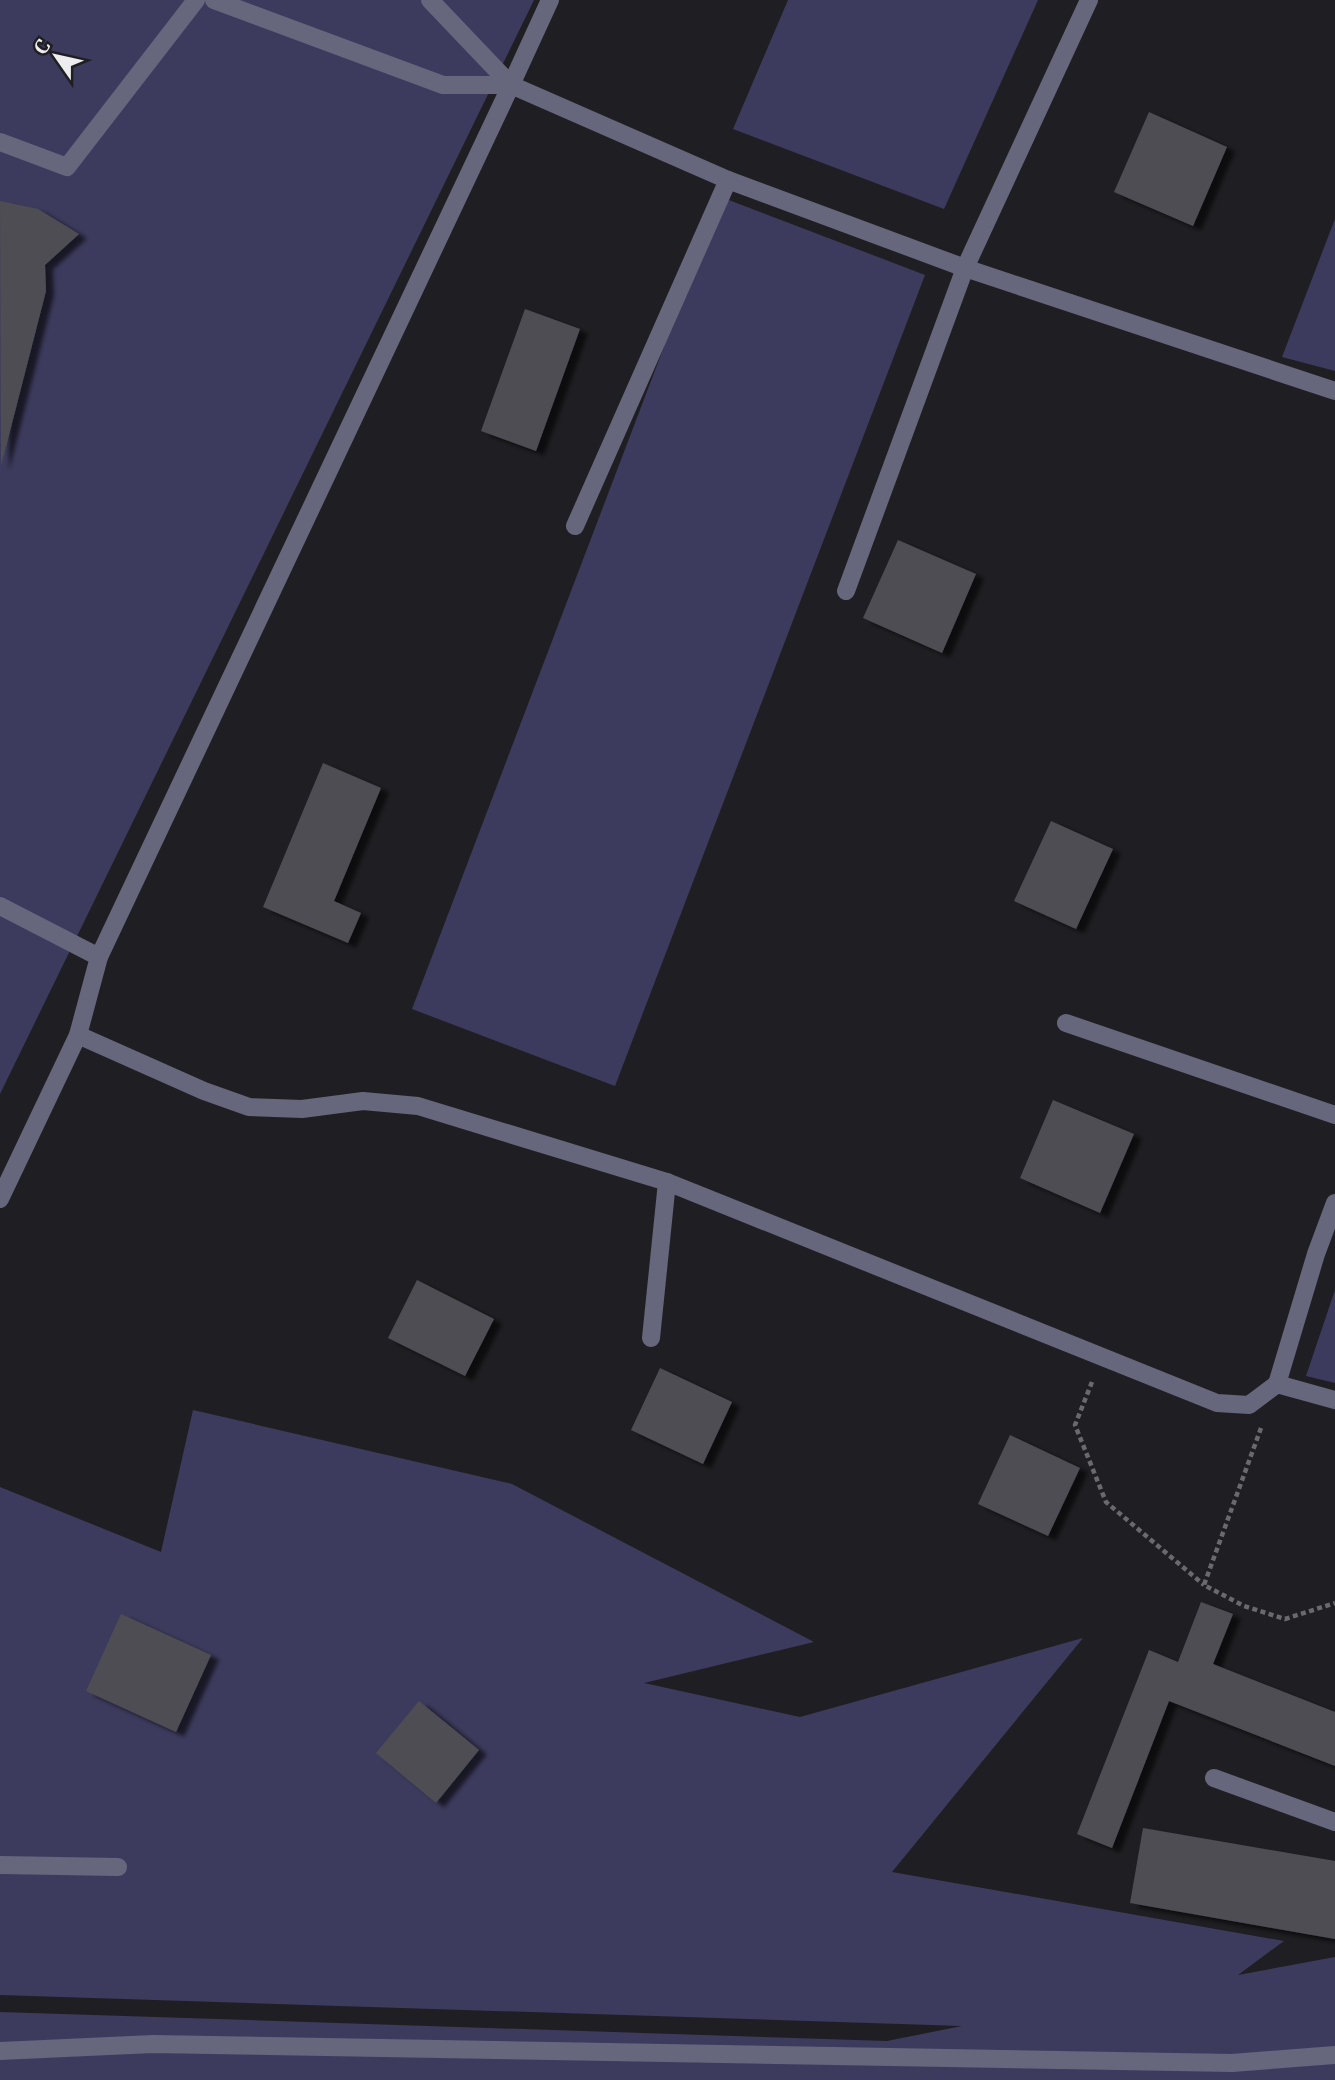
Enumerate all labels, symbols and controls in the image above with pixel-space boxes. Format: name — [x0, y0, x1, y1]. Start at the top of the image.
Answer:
north arrow — [21, 21, 91, 91]
text: С — [28, 35, 55, 58]

